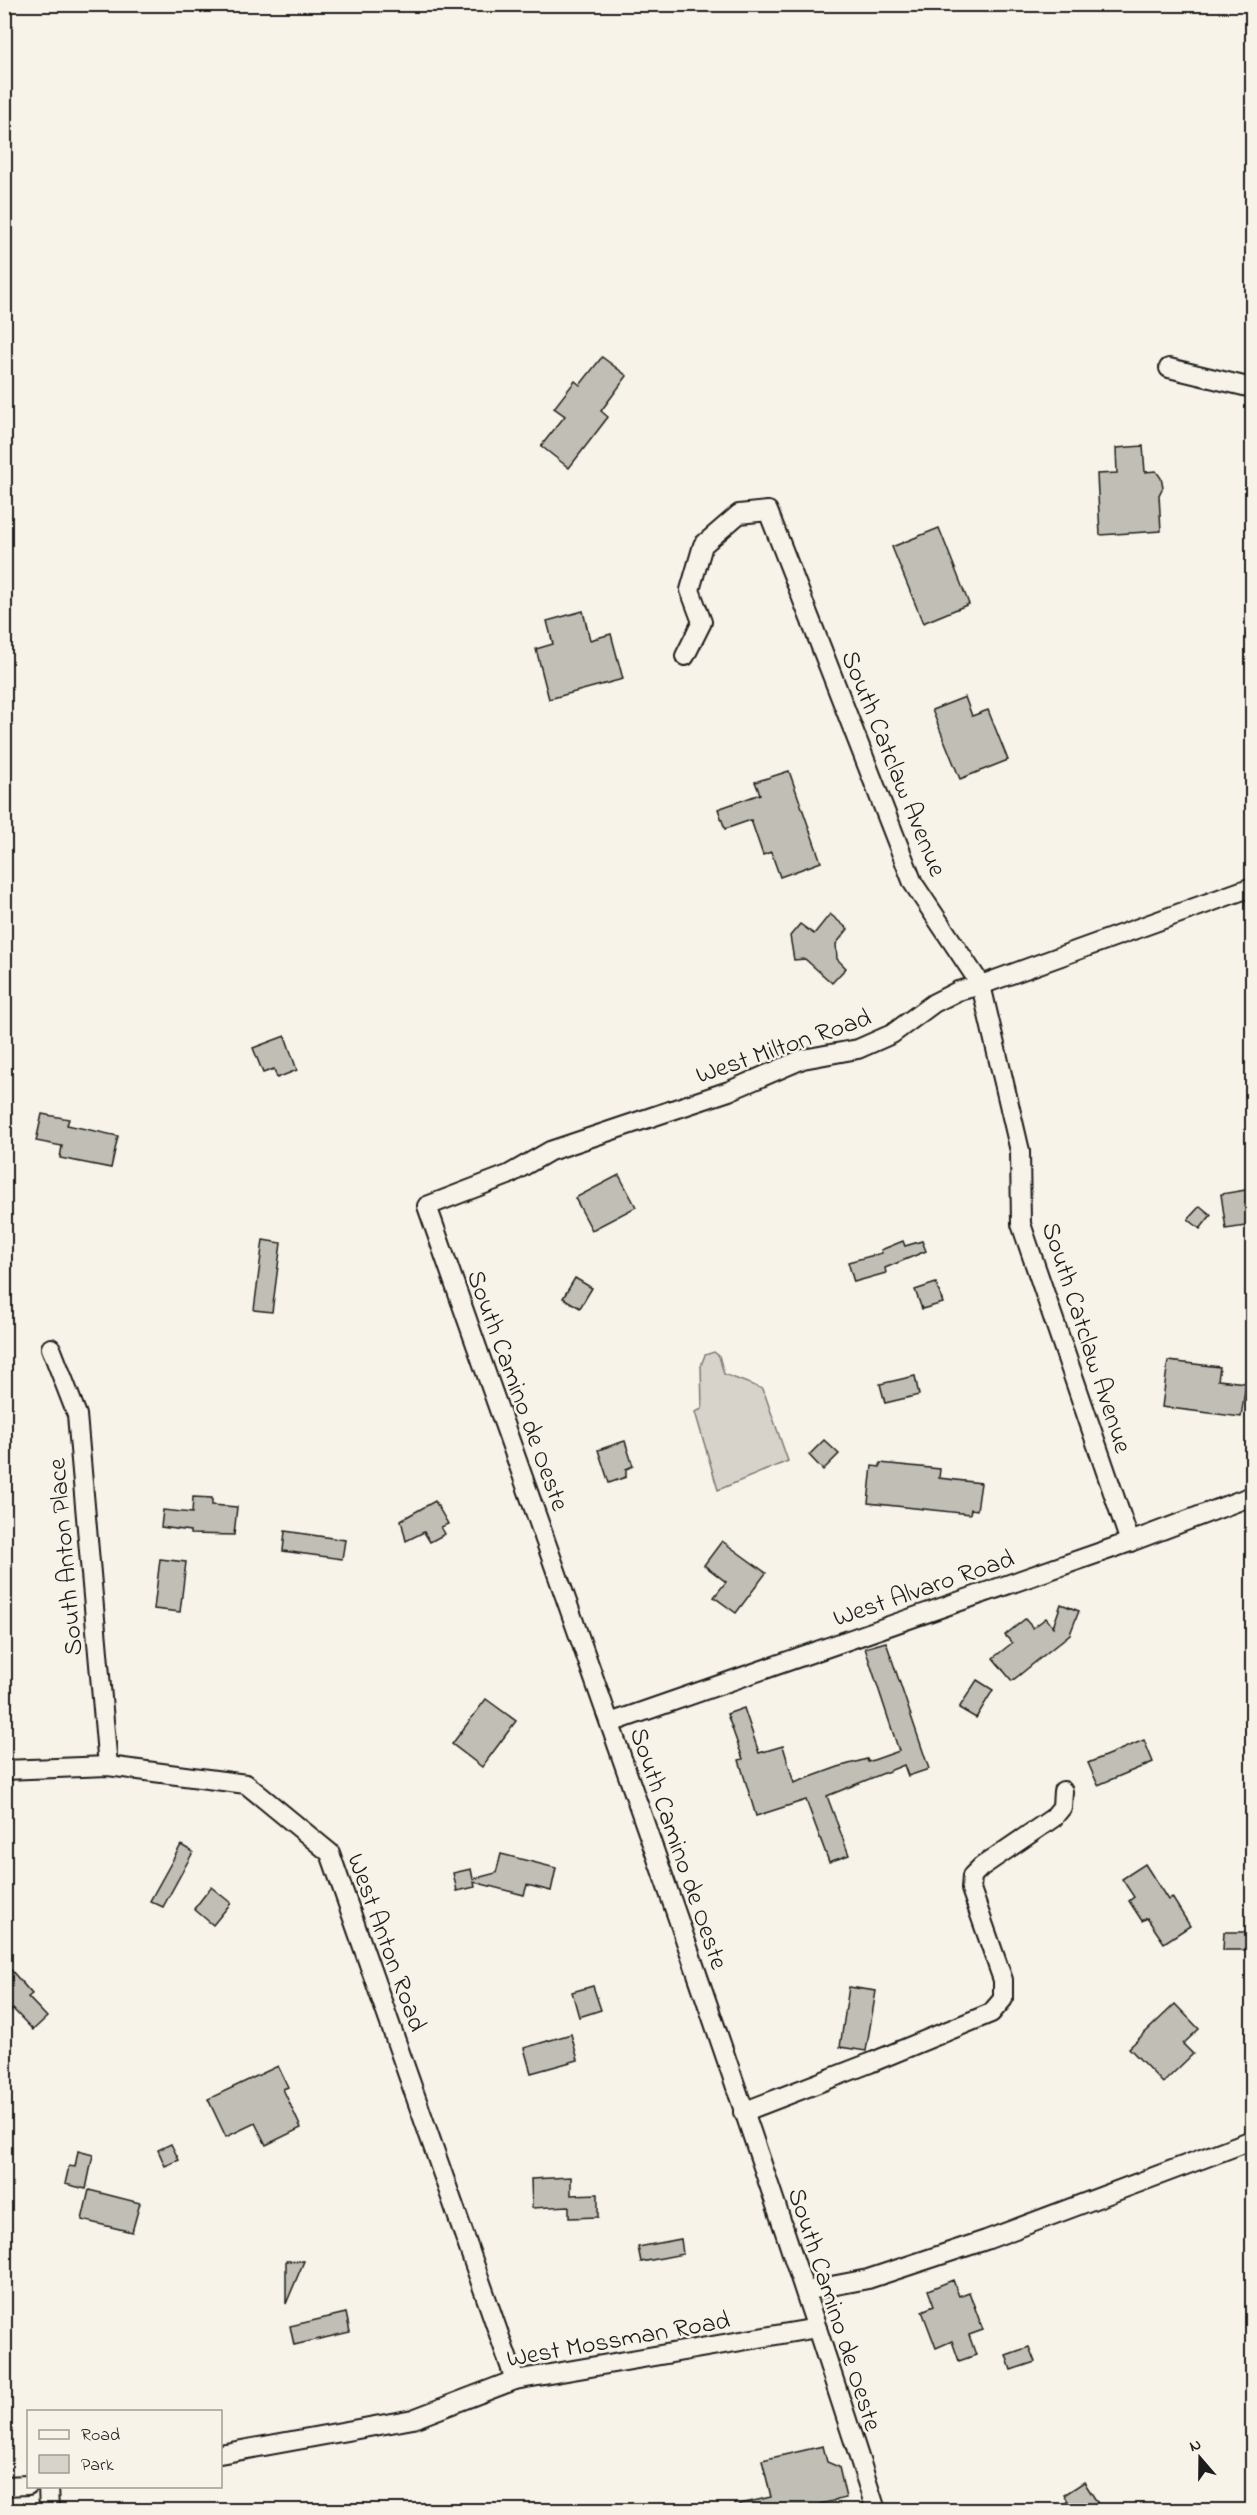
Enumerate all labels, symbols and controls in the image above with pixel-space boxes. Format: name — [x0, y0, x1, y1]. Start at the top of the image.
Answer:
street label: South Catclaw Avenue — [829, 645, 955, 883]
street label: West Milton Road — [691, 1000, 877, 1096]
street label: South Catclaw Avenue — [1030, 1218, 1141, 1459]
street label: South Camino de Oeste — [455, 1265, 578, 1517]
street label: South Anton Place — [39, 1456, 95, 1657]
street label: West Alvaro Road — [828, 1541, 1020, 1639]
street label: South Camino de Oeste — [618, 1723, 737, 1975]
street label: West Anton Road — [335, 1849, 435, 2038]
street label: South Camino de Oeste — [776, 2183, 891, 2437]
street label: West Mossman Road — [504, 2303, 734, 2379]
legend — [27, 2410, 222, 2488]
text: Road — [81, 2423, 120, 2449]
north arrow — [1170, 2428, 1230, 2488]
text: N — [1186, 2433, 1205, 2459]
text: Park — [81, 2453, 114, 2479]

